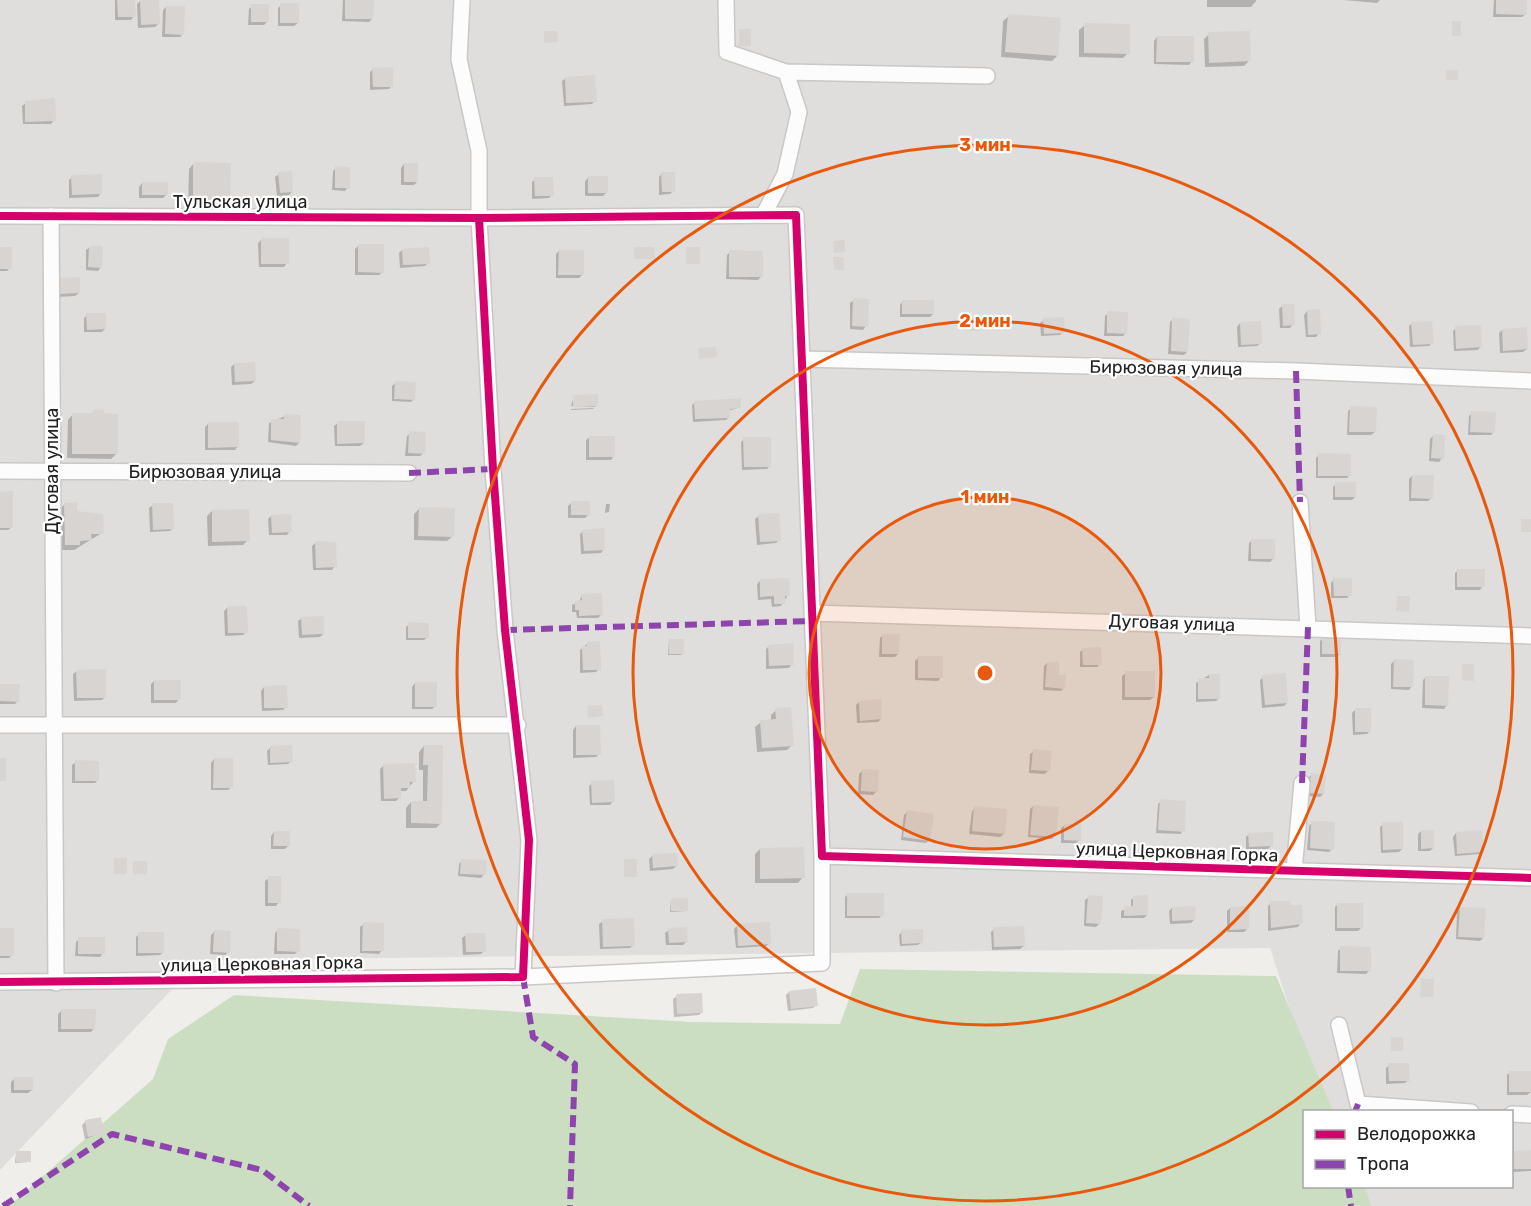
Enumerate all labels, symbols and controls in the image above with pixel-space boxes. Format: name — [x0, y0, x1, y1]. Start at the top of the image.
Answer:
text: 3 мин — [959, 134, 1011, 156]
street label: Тульская улица — [173, 191, 307, 213]
text: 2 мин — [959, 310, 1011, 332]
street label: Бирюзовая улица — [1089, 356, 1243, 380]
street label: Дуговая улица — [41, 408, 63, 534]
street label: Бирюзовая улица — [128, 461, 282, 483]
text: 1 мин — [961, 486, 1009, 508]
street label: Дуговая улица — [1108, 610, 1236, 636]
centre of rings — [975, 663, 995, 683]
street label: улица Церковная Горка — [1075, 837, 1279, 867]
street label: улица Церковная Горка — [160, 951, 364, 977]
legend — [1303, 1110, 1513, 1188]
text: Велодорожка — [1357, 1123, 1476, 1145]
text: Тропа — [1357, 1153, 1409, 1175]

